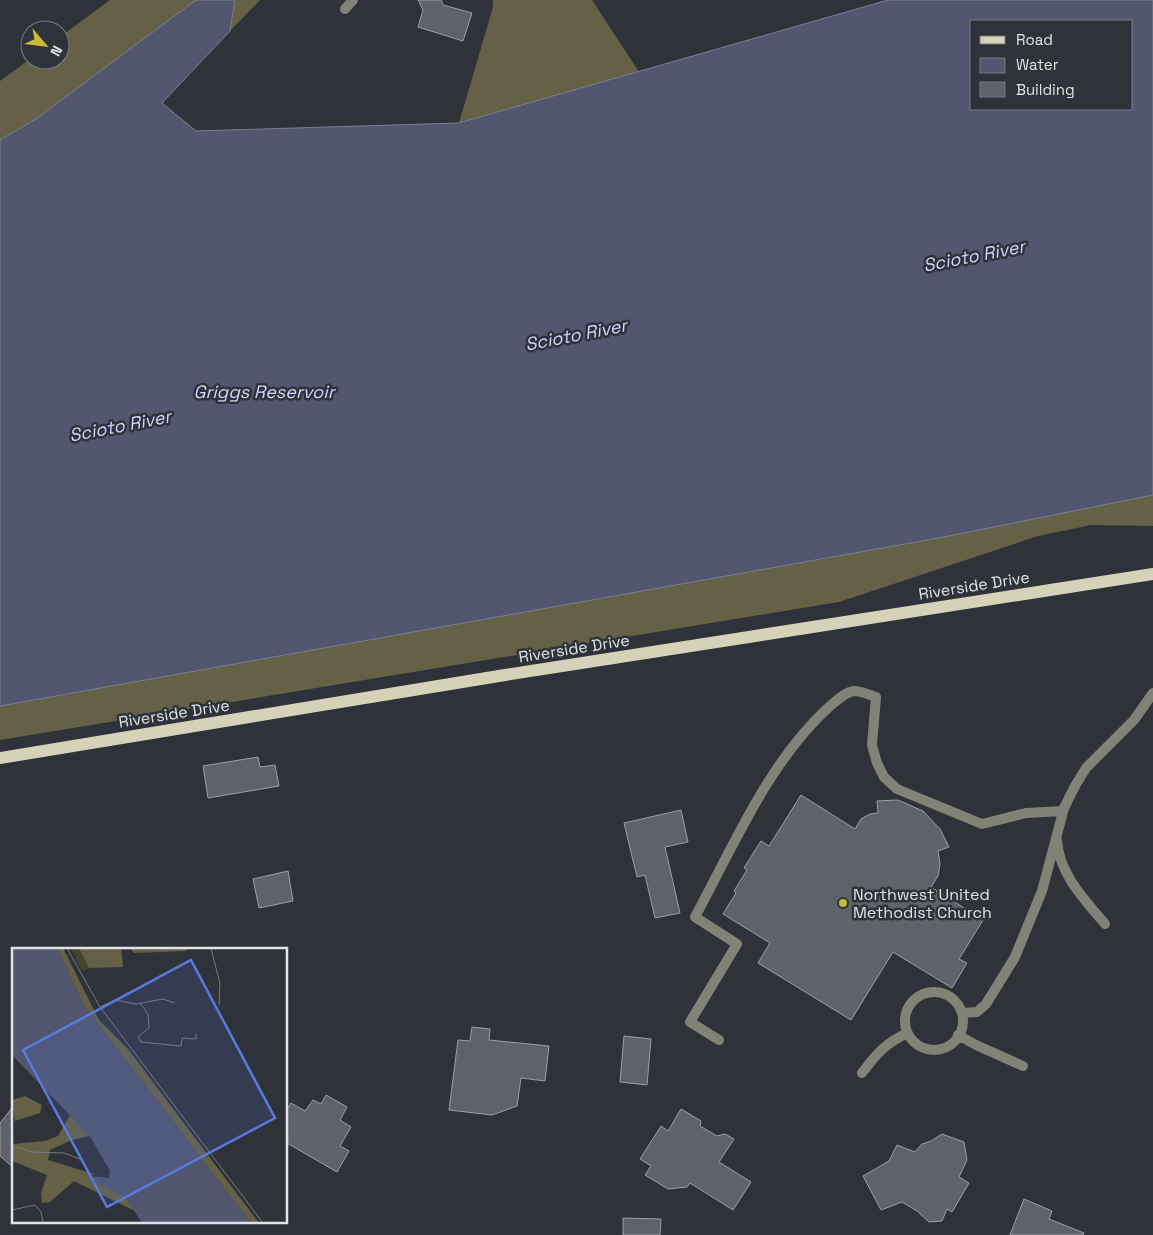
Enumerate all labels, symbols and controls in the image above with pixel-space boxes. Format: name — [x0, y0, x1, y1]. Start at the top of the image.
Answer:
north arrow — [20, 20, 70, 70]
legend — [970, 20, 1133, 110]
text: Road — [1016, 30, 1053, 49]
text: N — [46, 43, 67, 59]
text: Water — [1016, 55, 1059, 74]
text: Building — [1016, 80, 1075, 99]
water label: Scioto River — [921, 234, 1029, 277]
water label: Scioto River — [523, 313, 631, 356]
water label: Griggs Reservoir — [194, 380, 337, 403]
water label: Scioto River — [67, 404, 175, 447]
street label: Riverside Drive — [917, 566, 1031, 605]
street label: Riverside Drive — [517, 629, 631, 668]
street label: Riverside Drive — [117, 694, 231, 733]
place label: Northwest United Methodist Church — [853, 884, 992, 923]
marker: Northwest United Methodist Church — [837, 897, 849, 909]
inset map — [12, 948, 288, 1222]

